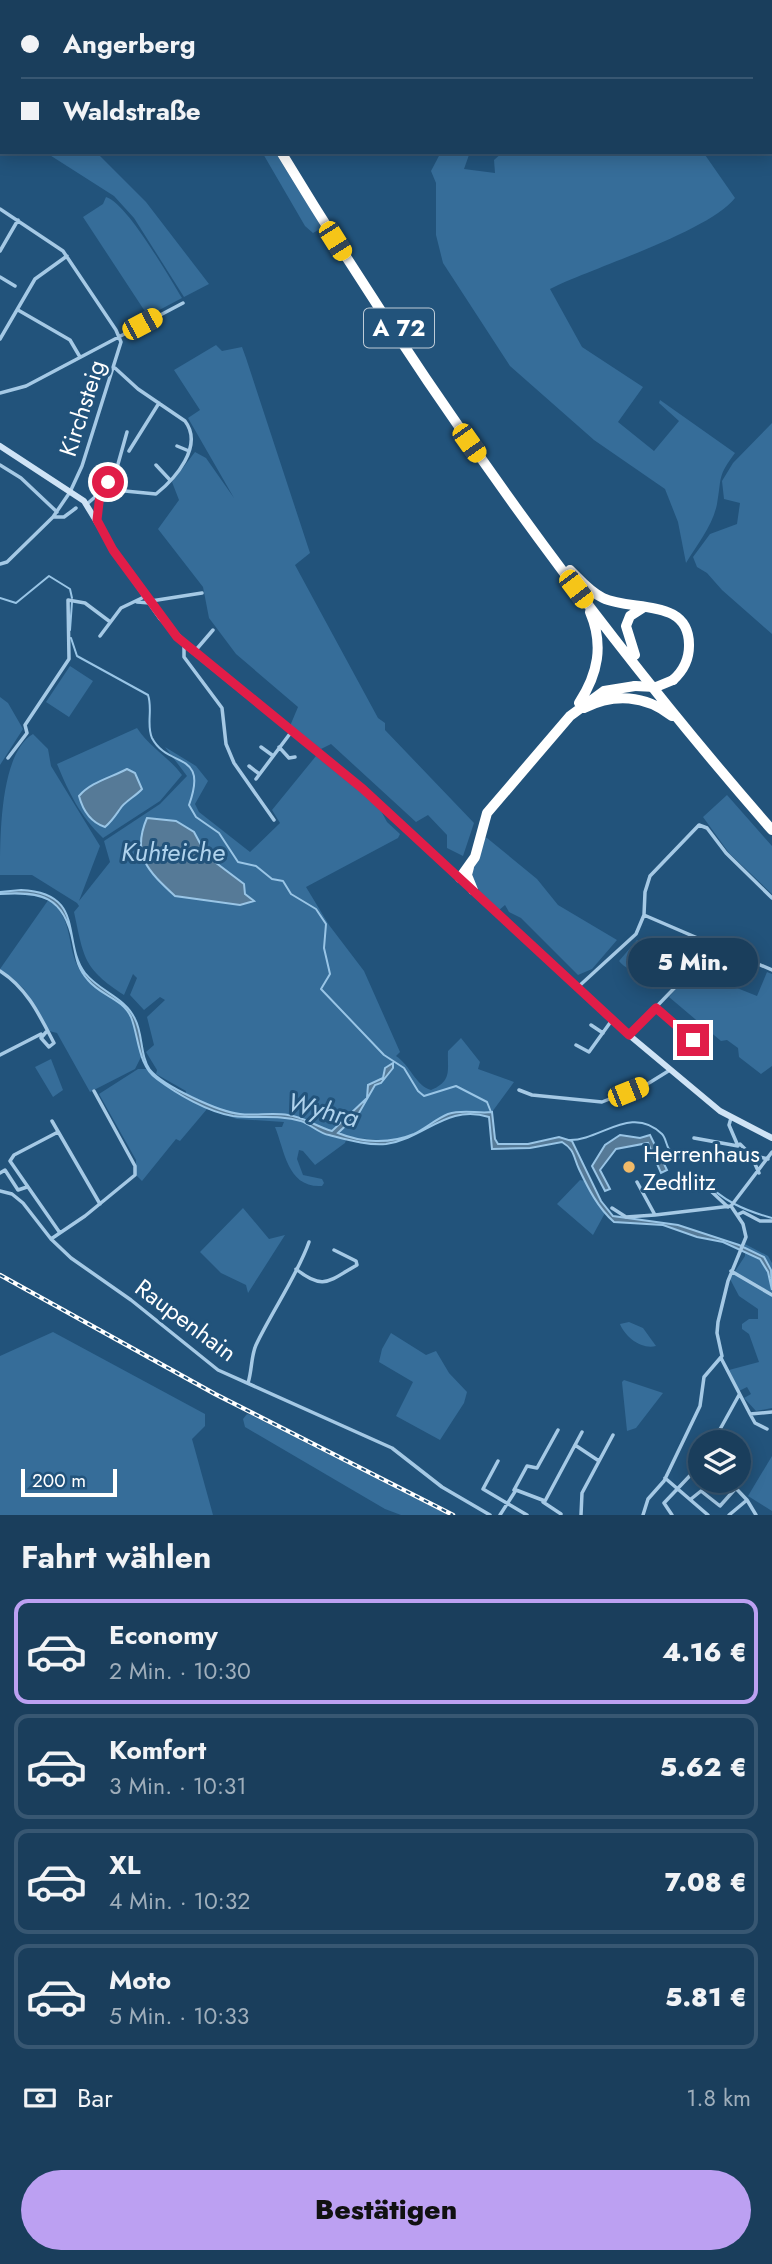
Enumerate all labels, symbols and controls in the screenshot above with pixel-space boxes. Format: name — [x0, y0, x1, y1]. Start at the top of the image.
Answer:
text: Angerberg — [63, 25, 196, 63]
text: Waldstraße — [63, 92, 201, 130]
car — [315, 218, 356, 264]
car — [119, 305, 166, 343]
road number: A 72 — [364, 308, 434, 348]
street label: Kirchsteig — [50, 355, 114, 461]
car — [449, 420, 490, 466]
route start — [92, 466, 124, 498]
car — [555, 566, 598, 612]
water label: Kuhteiche — [121, 833, 225, 871]
callout: 5 Min. — [628, 939, 758, 988]
text: 5 Min. — [658, 945, 728, 979]
route end — [677, 1024, 709, 1056]
car — [605, 1074, 652, 1110]
water label: Wyhra — [283, 1083, 363, 1137]
place label: Herrenhaus Zedtlitz — [643, 1136, 760, 1199]
marker: Herrenhaus Zedtlitz — [621, 1159, 637, 1175]
street label: Raupenhain — [128, 1270, 244, 1370]
map controls — [688, 1430, 751, 1493]
button: layers — [688, 1430, 751, 1493]
scale bar — [21, 1466, 117, 1498]
text: 200 m — [32, 1467, 86, 1494]
text: Fahrt wählen — [21, 1534, 211, 1580]
text: Economy — [109, 1616, 218, 1654]
icon: car — [25, 1620, 88, 1683]
text: 4.16 € — [662, 1633, 747, 1671]
text: 2 Min. · 10:30 — [109, 1654, 251, 1688]
text: Komfort — [109, 1731, 206, 1769]
icon: car — [25, 1735, 88, 1798]
text: 5.62 € — [660, 1748, 747, 1786]
text: 3 Min. · 10:31 — [109, 1769, 247, 1803]
text: XL — [109, 1846, 141, 1884]
icon: car — [25, 1850, 88, 1913]
text: 7.08 € — [665, 1863, 747, 1901]
text: 4 Min. · 10:32 — [109, 1884, 250, 1918]
text: Moto — [109, 1961, 171, 1999]
icon: car — [25, 1965, 88, 2028]
text: 5.81 € — [665, 1978, 747, 2016]
text: 5 Min. · 10:33 — [109, 1999, 249, 2033]
icon: cash — [21, 2079, 59, 2117]
text: Bar — [77, 2079, 113, 2117]
text: 1.8 km — [686, 2081, 751, 2115]
button: Bestätigen — [21, 2170, 751, 2250]

